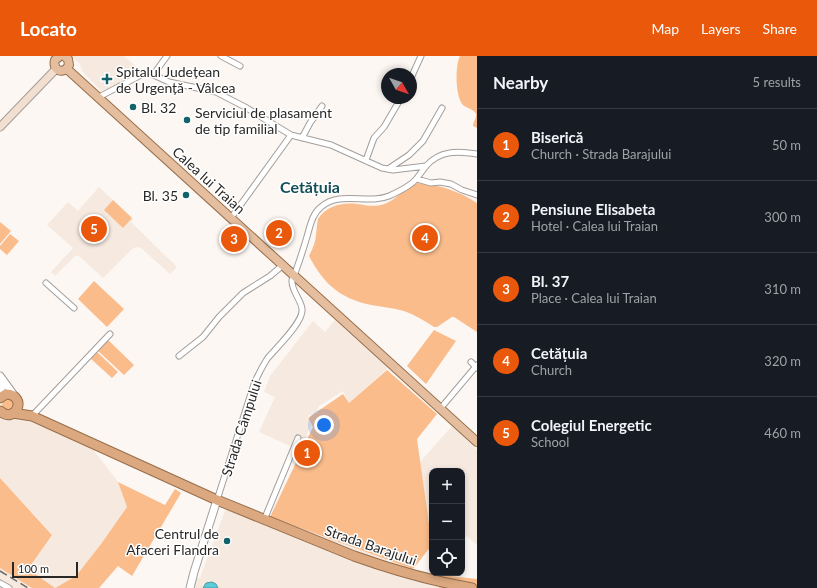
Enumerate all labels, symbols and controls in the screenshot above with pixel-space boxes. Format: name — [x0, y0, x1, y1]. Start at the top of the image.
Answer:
text: Locato — [20, 17, 77, 40]
text: Map — [651, 20, 679, 37]
text: Layers — [701, 20, 741, 37]
text: Share — [763, 20, 797, 37]
place label: Spitalul Județean de Urgență - Vâlcea — [116, 63, 236, 96]
north arrow — [381, 68, 417, 104]
text: Nearby — [493, 72, 548, 93]
marker: Spitalul Județean de Urgență - Vâlcea — [101, 73, 113, 85]
text: 5 results — [753, 74, 801, 90]
place label: Bl. 32 — [141, 99, 176, 116]
marker: Bl. 32 — [128, 102, 138, 112]
place label: Serviciul de plasament de tip familial — [195, 104, 332, 137]
marker: Serviciul de plasament de tip familial — [182, 115, 192, 125]
text: Biserică — [531, 128, 583, 146]
text: 1 — [502, 137, 510, 153]
text: 50 m — [772, 137, 801, 153]
street label: Calea lui Traian — [169, 143, 249, 217]
text: Church · Strada Barajului — [531, 146, 671, 162]
district label: Cetățuia — [280, 177, 340, 196]
place label: Bl. 35 — [143, 187, 178, 204]
marker: Bl. 35 — [181, 190, 191, 200]
text: Pensiune Elisabeta — [531, 200, 655, 218]
text: 2 — [502, 209, 510, 225]
text: 300 m — [764, 209, 801, 225]
pin: 5 — [81, 214, 107, 244]
pin: 2 — [266, 218, 292, 248]
text: Hotel · Calea lui Traian — [531, 218, 658, 234]
pin: 4 — [412, 223, 438, 253]
pin: 3 — [221, 224, 247, 254]
text: Bl. 37 — [531, 272, 569, 290]
text: 3 — [502, 281, 510, 297]
text: 310 m — [764, 281, 801, 297]
text: Place · Calea lui Traian — [531, 290, 657, 306]
text: Cetățuia — [531, 344, 587, 362]
text: 4 — [502, 353, 510, 369]
text: 320 m — [764, 353, 801, 369]
text: Church — [531, 362, 572, 378]
street label: Strada Câmpului — [217, 378, 265, 478]
your location — [314, 415, 334, 435]
text: Colegiul Energetic — [531, 416, 652, 434]
text: 5 — [502, 425, 510, 441]
text: 460 m — [764, 425, 801, 441]
text: School — [531, 434, 569, 450]
pin: 1 — [294, 438, 320, 468]
map controls — [429, 468, 465, 576]
button: + — [429, 468, 465, 504]
button: − — [429, 504, 465, 540]
street label: Strada Barajului — [323, 521, 419, 569]
place label: Centrul de Afaceri Flandra — [126, 525, 219, 558]
marker: Centrul de Afaceri Flandra — [222, 536, 232, 546]
button: locate — [429, 540, 465, 576]
scale bar — [12, 560, 78, 579]
text: 100 m — [18, 562, 49, 575]

